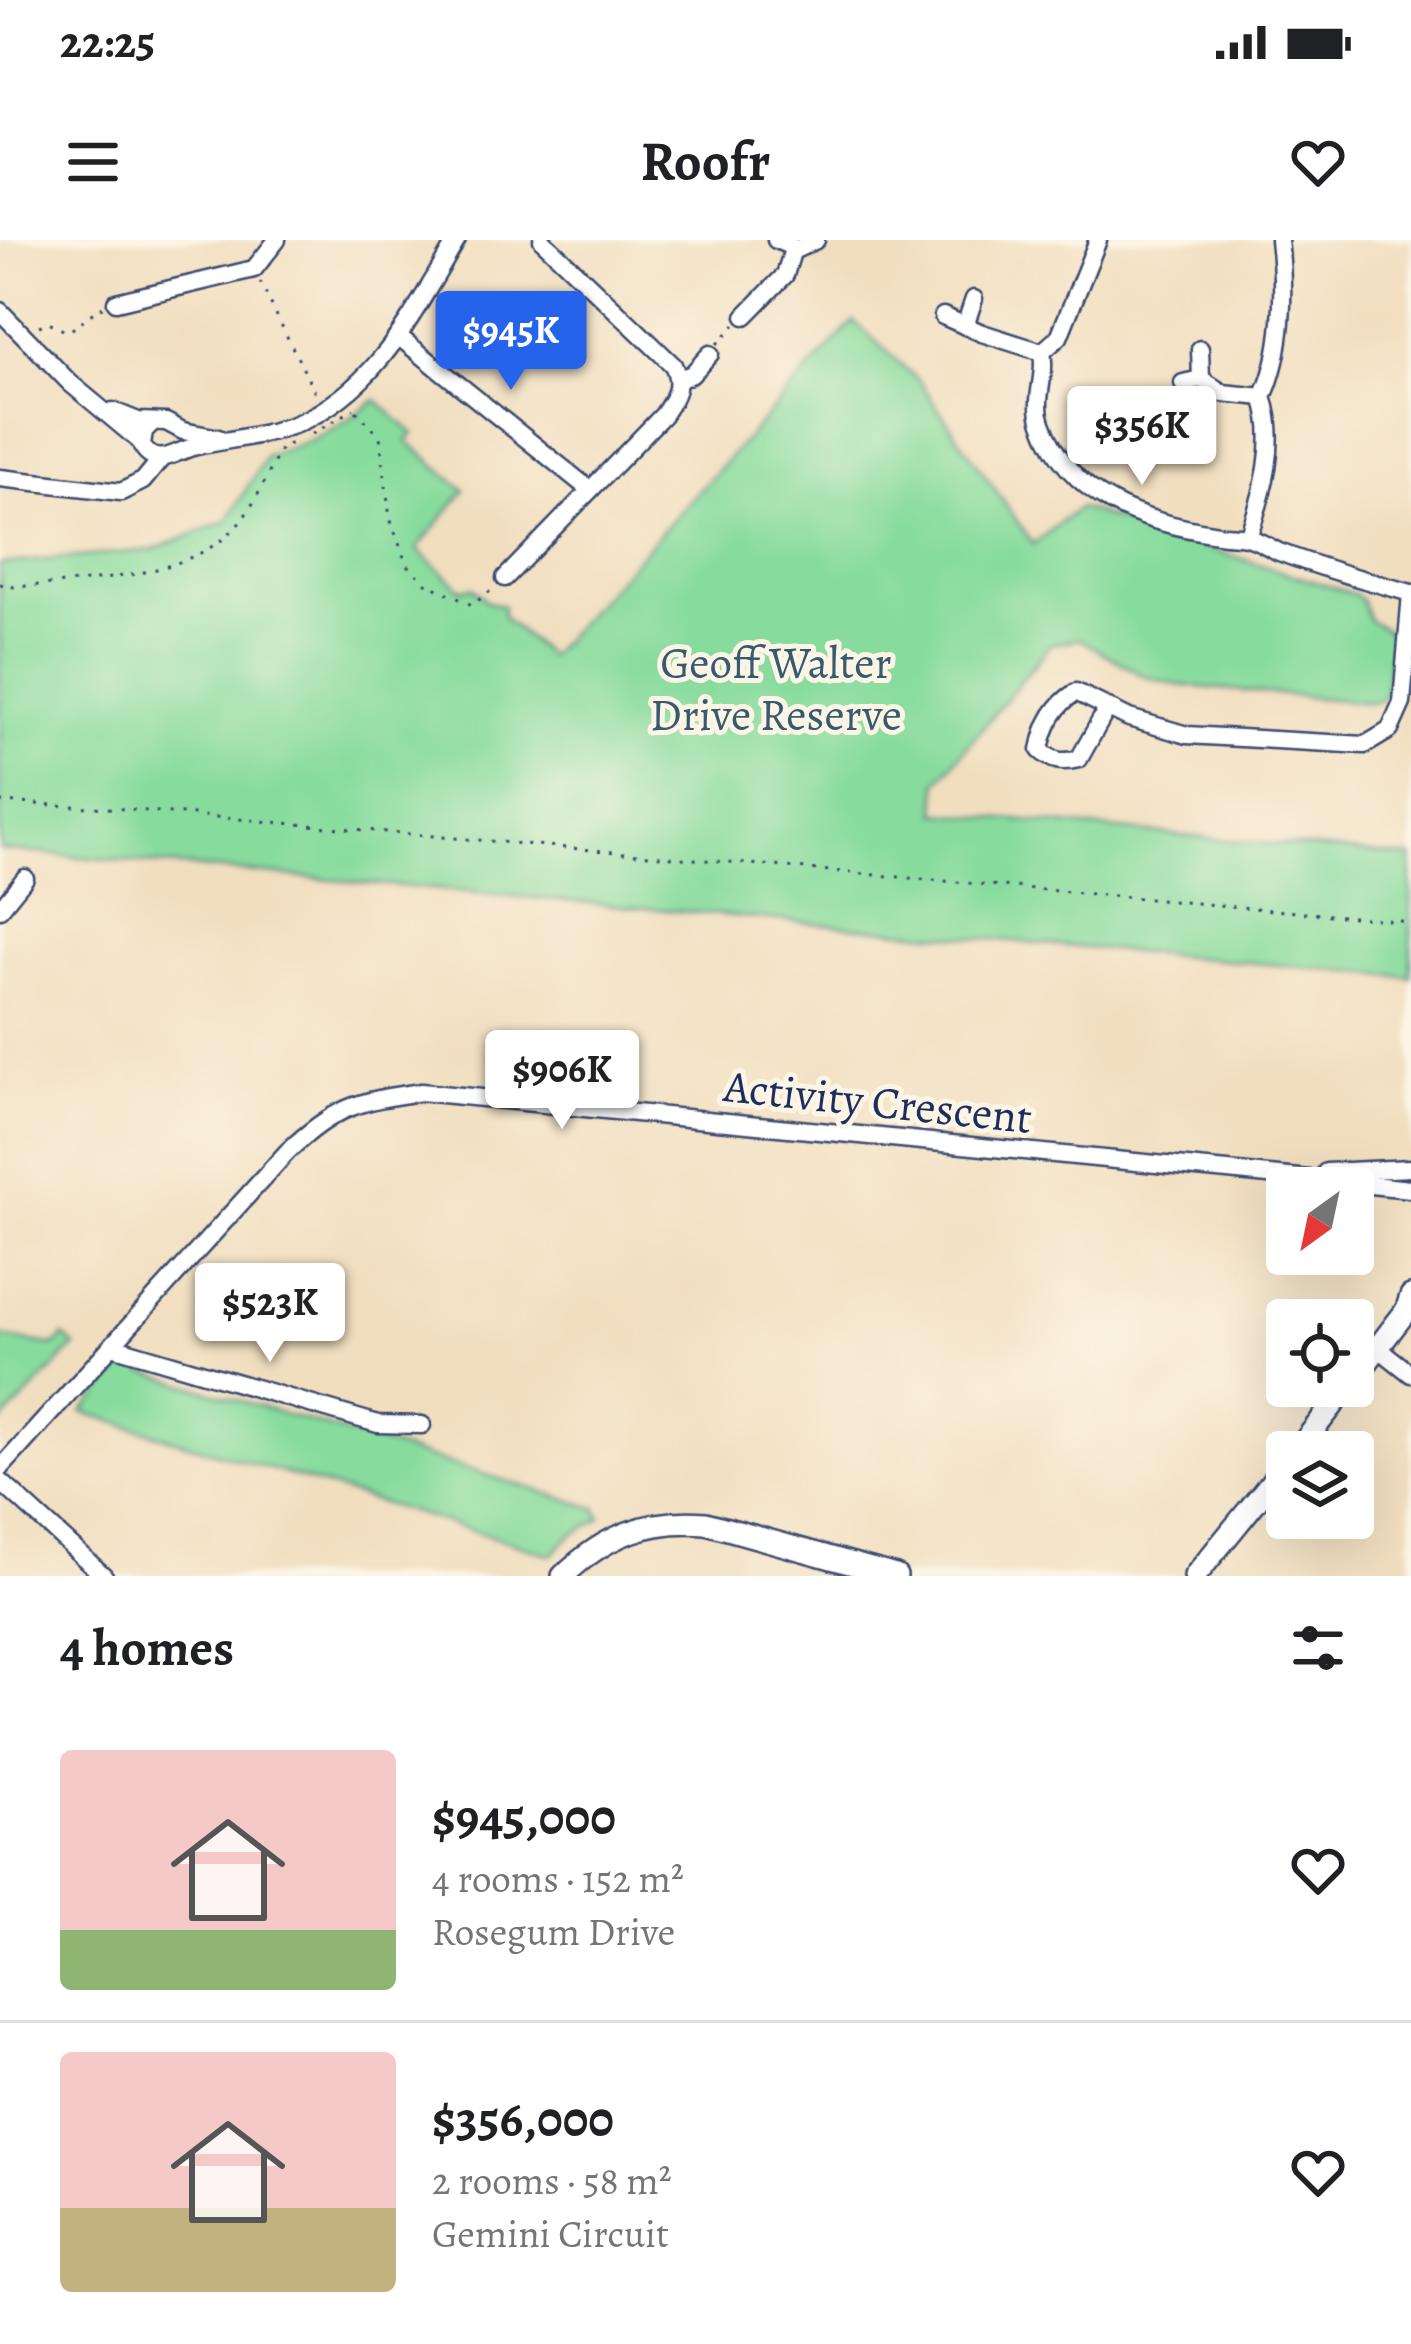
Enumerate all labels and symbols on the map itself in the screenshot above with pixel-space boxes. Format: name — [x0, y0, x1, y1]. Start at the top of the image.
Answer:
pin: $945K — [427, 291, 595, 393]
pin: $356K — [1058, 386, 1226, 488]
park label: Geoff Walter Drive Reserve — [650, 632, 902, 746]
pin: $906K — [478, 1030, 646, 1132]
street label: Activity Crescent — [720, 1055, 1035, 1149]
north arrow — [1266, 1167, 1374, 1275]
pin: $523K — [186, 1263, 354, 1365]

